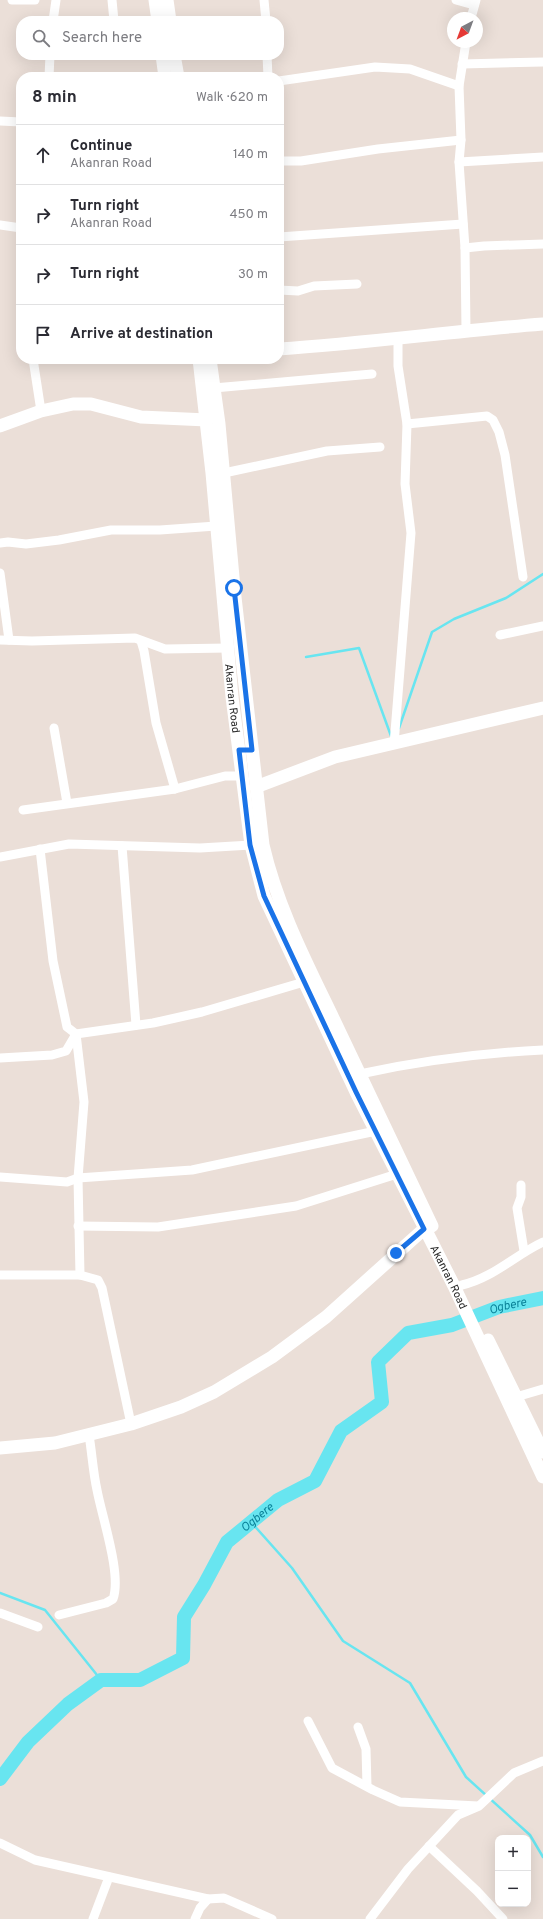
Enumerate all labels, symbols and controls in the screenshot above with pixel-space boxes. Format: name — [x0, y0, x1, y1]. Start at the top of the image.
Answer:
north arrow — [447, 12, 483, 48]
search box — [16, 16, 284, 60]
icon: search — [30, 27, 52, 49]
text: Search here — [62, 29, 142, 48]
text: 8 min — [32, 87, 77, 109]
text: Walk · 620 m — [196, 90, 268, 106]
text: Continue — [70, 137, 132, 156]
icon: ahead — [32, 144, 54, 166]
text: 140 m — [233, 147, 268, 163]
text: Akanran Road — [70, 156, 152, 172]
text: Turn right — [70, 197, 139, 216]
icon: right — [32, 204, 54, 226]
text: 450 m — [229, 207, 268, 223]
text: Akanran Road — [70, 216, 152, 232]
icon: right — [32, 264, 54, 286]
text: Turn right — [70, 265, 139, 284]
text: 30 m — [238, 267, 268, 283]
icon: arrive — [32, 324, 54, 346]
text: Arrive at destination — [70, 325, 213, 344]
route start — [225, 579, 243, 597]
street label: Akanran Road — [221, 663, 243, 734]
street label: Akanran Road — [427, 1243, 470, 1312]
route end — [387, 1244, 405, 1262]
water label: Ogbere — [487, 1294, 529, 1319]
water label: Ogbere — [238, 1499, 278, 1536]
map controls — [495, 1835, 531, 1907]
button: + — [495, 1835, 531, 1871]
button: − — [495, 1871, 531, 1907]

